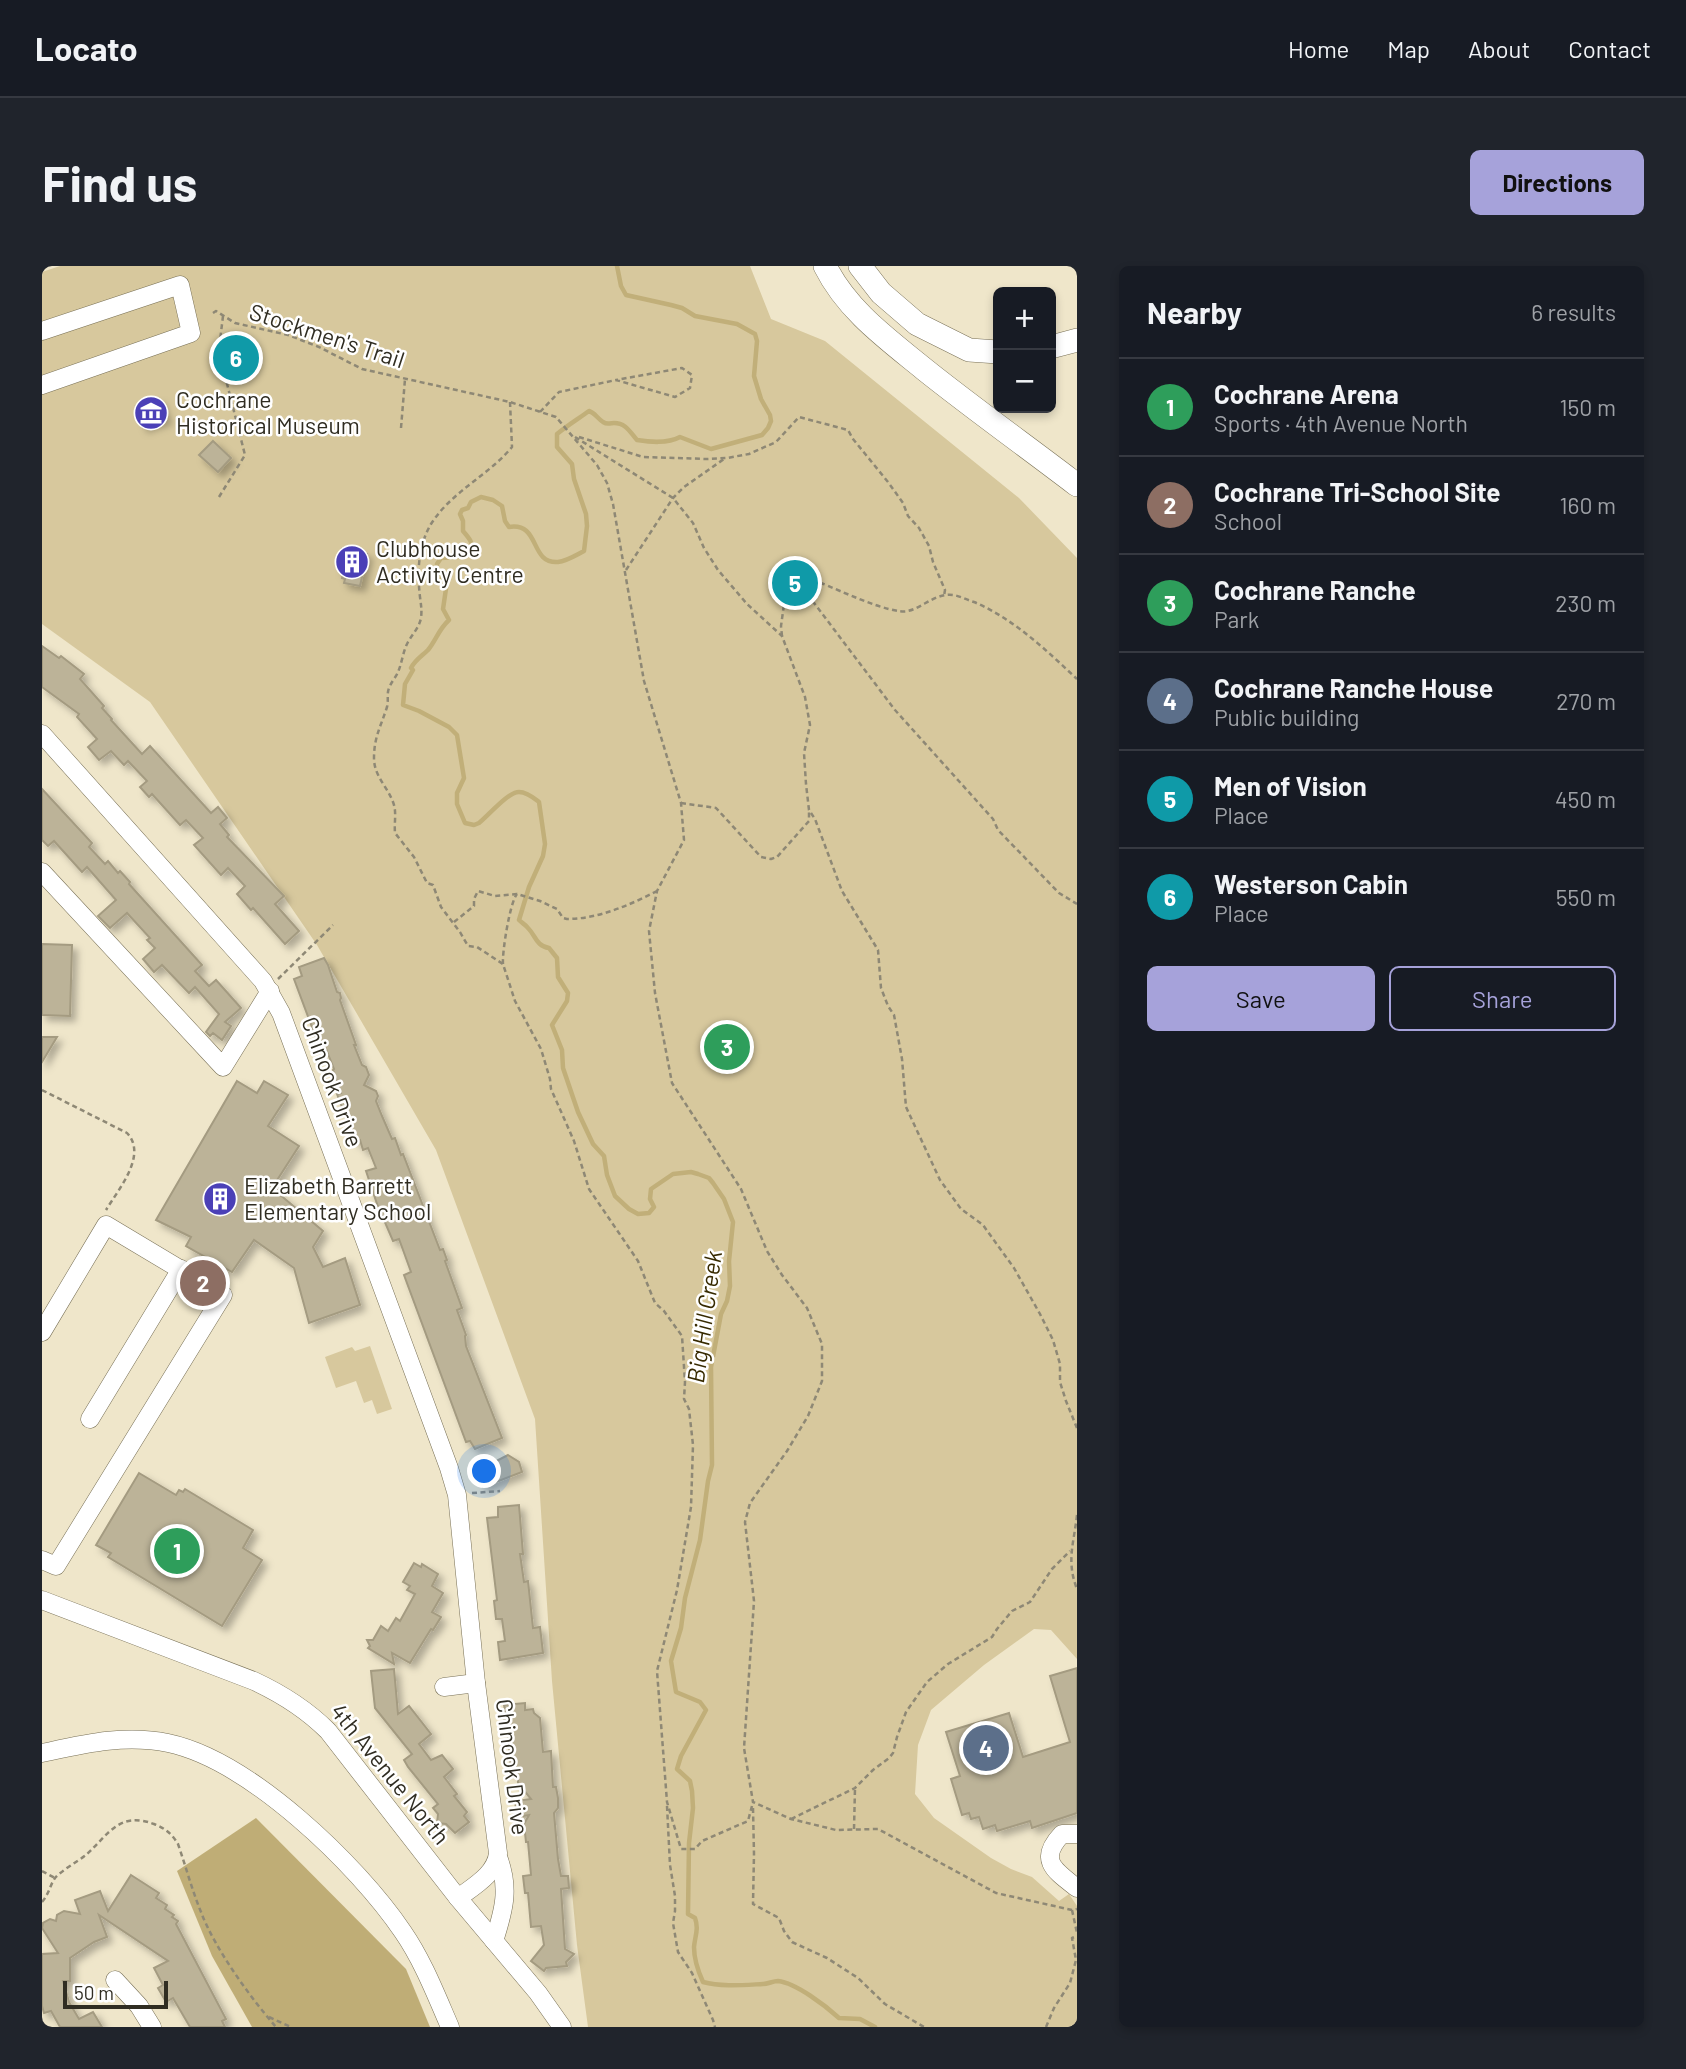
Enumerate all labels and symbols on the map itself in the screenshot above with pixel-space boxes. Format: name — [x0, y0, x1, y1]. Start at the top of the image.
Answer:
street label: Stockmen's Trail — [246, 297, 408, 373]
pin: 6 — [213, 332, 259, 384]
place label: Cochrane Historical Museum — [176, 385, 360, 439]
museum icon: Cochrane Historical Museum — [132, 394, 170, 432]
place label: Clubhouse Activity Centre — [376, 534, 524, 588]
building icon: Clubhouse Activity Centre — [333, 543, 371, 581]
pin: 5 — [772, 557, 818, 609]
street label: Chinook Drive — [296, 1013, 370, 1151]
pin: 3 — [704, 1021, 750, 1073]
place label: Elizabeth Barrett Elementary School — [244, 1171, 431, 1225]
building icon: Elizabeth Barrett Elementary School — [201, 1180, 239, 1218]
water label: Big Hill Creek — [680, 1249, 727, 1385]
pin: 2 — [180, 1257, 226, 1309]
your location — [467, 1454, 501, 1488]
pin: 1 — [154, 1525, 200, 1577]
street label: 4th Avenue North — [325, 1697, 456, 1850]
street label: Chinook Drive — [491, 1697, 535, 1837]
pin: 4 — [963, 1722, 1009, 1774]
scale bar — [63, 1978, 168, 2010]

